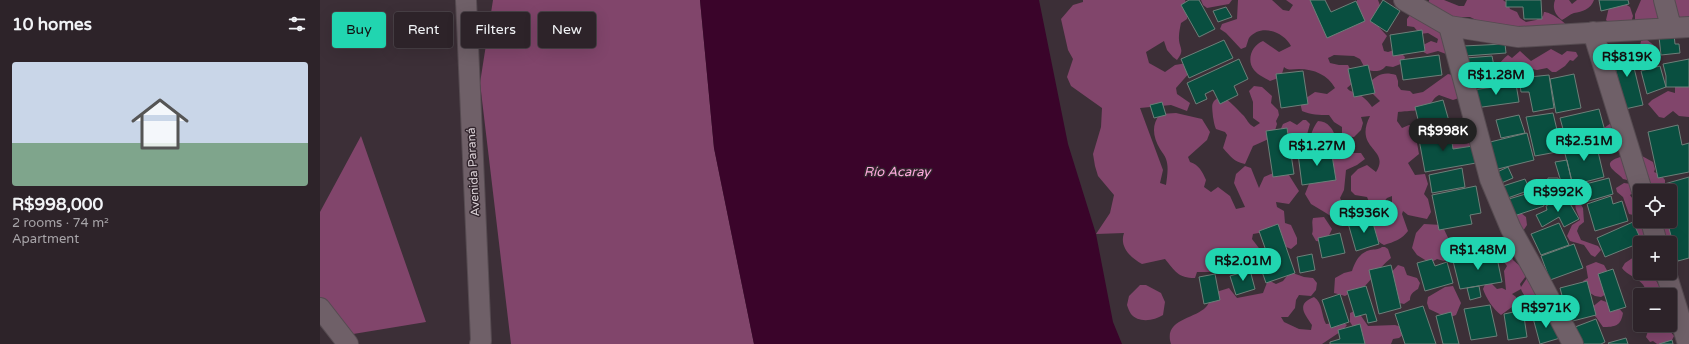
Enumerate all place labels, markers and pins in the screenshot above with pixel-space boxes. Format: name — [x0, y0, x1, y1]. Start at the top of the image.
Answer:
pin: R$819K — [1594, 44, 1660, 78]
pin: R$1.28M — [1459, 62, 1533, 96]
pin: R$998K — [1410, 118, 1476, 152]
pin: R$2.51M — [1547, 128, 1621, 162]
pin: R$1.27M — [1280, 133, 1354, 167]
pin: R$992K — [1525, 179, 1591, 213]
pin: R$936K — [1331, 200, 1397, 234]
pin: R$1.48M — [1441, 237, 1515, 271]
pin: R$2.01M — [1206, 248, 1280, 282]
pin: R$971K — [1513, 295, 1579, 329]

